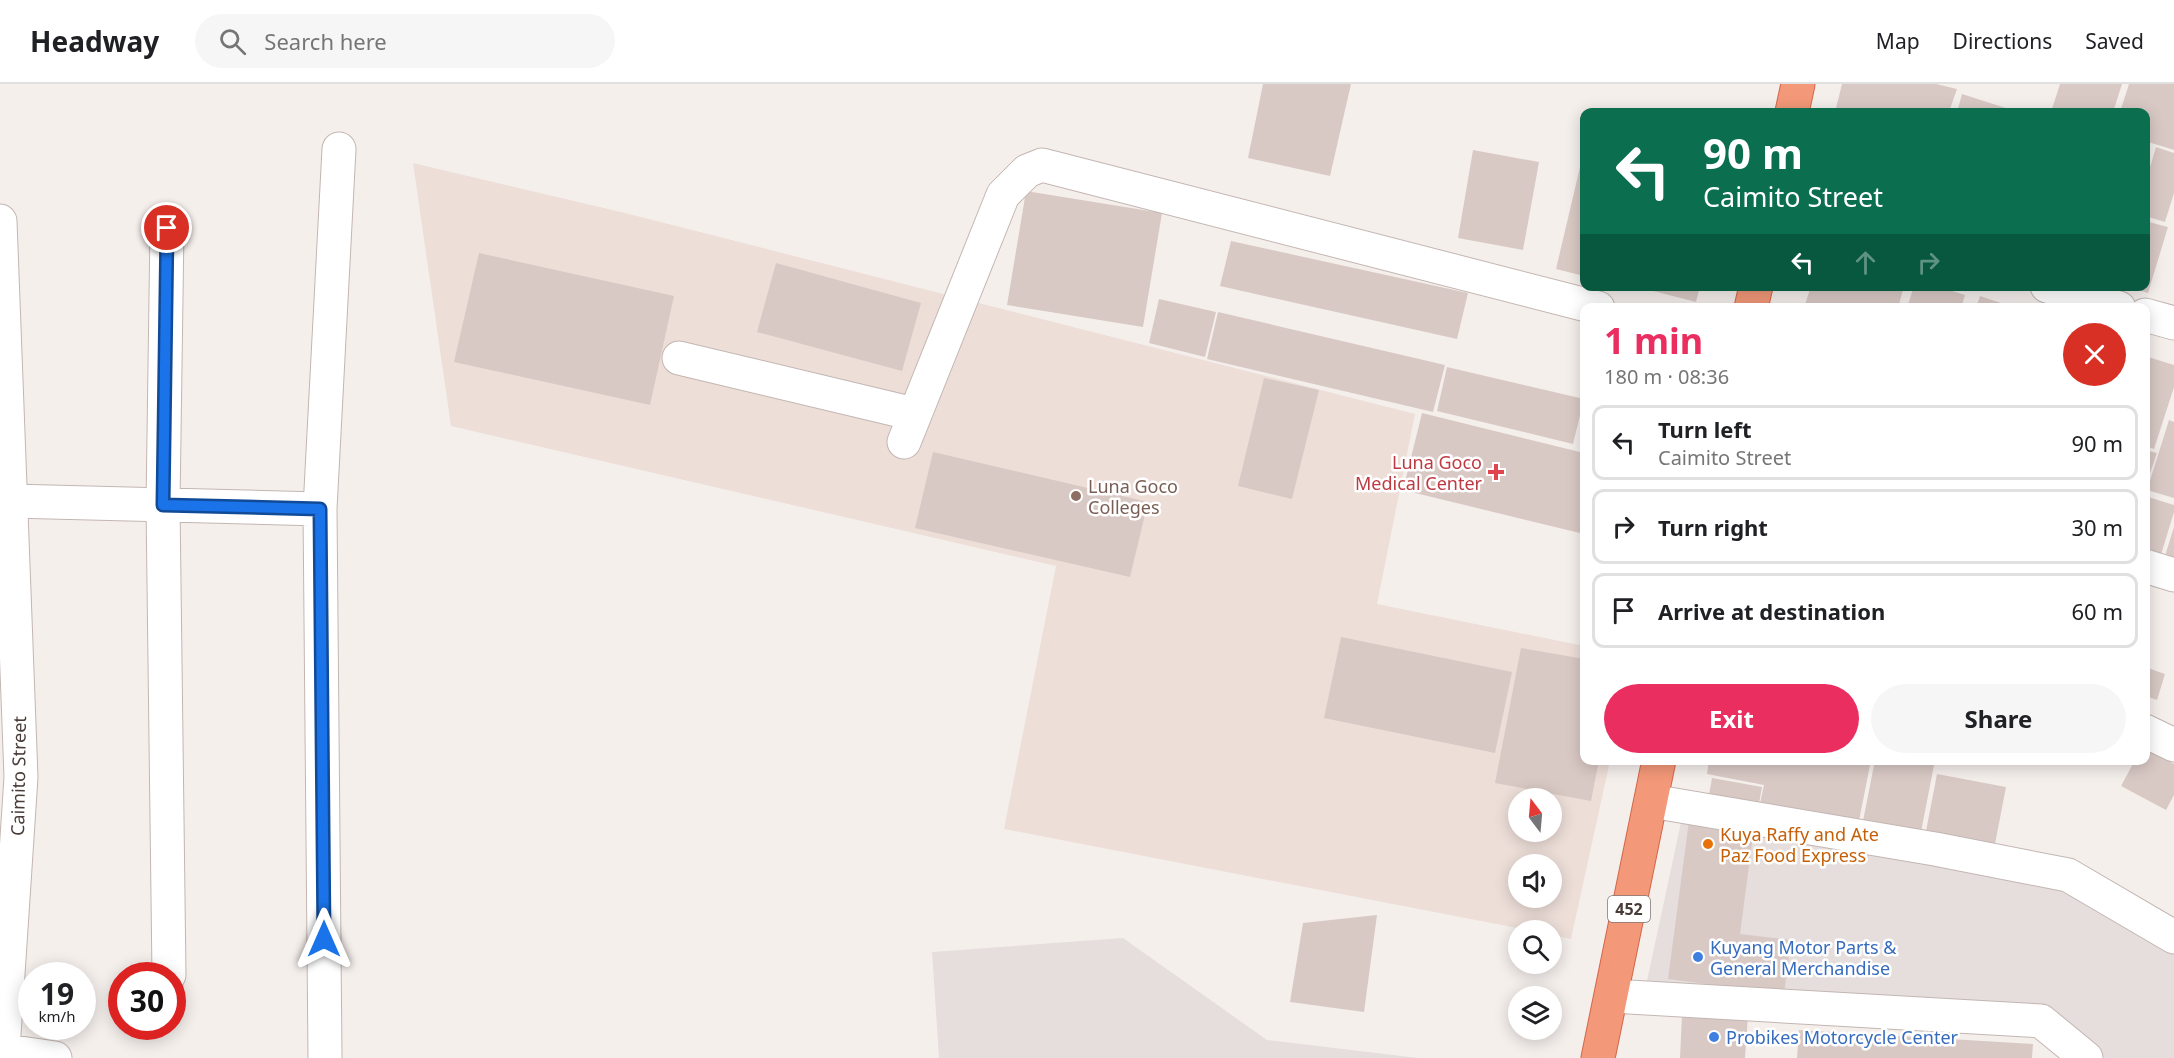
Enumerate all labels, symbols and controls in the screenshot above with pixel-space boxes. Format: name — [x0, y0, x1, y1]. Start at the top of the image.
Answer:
search box — [195, 14, 615, 68]
text: Headway — [30, 22, 159, 60]
icon: search — [216, 25, 249, 58]
text: Search here — [264, 26, 387, 56]
text: Map — [1876, 27, 1920, 55]
text: Directions — [1953, 27, 2052, 55]
text: Saved — [2085, 27, 2144, 55]
text: 90 m — [1703, 124, 1803, 181]
icon: left — [1604, 132, 1682, 210]
text: Caimito Street — [1703, 178, 1883, 215]
pin — [141, 202, 192, 253]
icon: arrive — [150, 211, 183, 244]
icon: left — [1786, 246, 1819, 279]
icon: ahead — [1849, 246, 1882, 279]
icon: right — [1912, 246, 1945, 279]
text: 1 min — [1604, 316, 1703, 365]
button: close — [2063, 323, 2126, 386]
text: 180 m · 08:36 — [1604, 363, 1729, 390]
text: Turn left — [1658, 414, 1752, 444]
icon: left — [1607, 426, 1640, 459]
text: 90 m — [2072, 428, 2123, 458]
text: Caimito Street — [1658, 444, 1791, 471]
place label: Luna Goco Medical Center — [1355, 450, 1483, 495]
marker: Luna Goco Medical Center — [1487, 463, 1505, 481]
place label: Luna Goco Colleges — [1088, 474, 1178, 519]
marker: Luna Goco Colleges — [1069, 489, 1083, 503]
icon: right — [1607, 510, 1640, 543]
text: Turn right — [1658, 512, 1768, 542]
text: 30 m — [2072, 512, 2123, 542]
icon: arrive — [1607, 594, 1640, 627]
text: Arrive at destination — [1658, 596, 1885, 626]
text: 60 m — [2072, 596, 2123, 626]
button: Exit — [1604, 684, 1859, 753]
button: Share — [1871, 684, 2126, 753]
street label: Caimito Street — [5, 715, 31, 836]
north arrow — [1508, 788, 1562, 842]
map controls — [1508, 788, 1562, 1040]
place label: Kuya Raffy and Ate Paz Food Express — [1720, 822, 1879, 867]
marker: Kuya Raffy and Ate Paz Food Express — [1701, 837, 1715, 851]
button: sound — [1508, 854, 1562, 908]
road number: 452 — [1608, 896, 1650, 922]
position arrow — [292, 907, 356, 971]
button: search — [1508, 920, 1562, 974]
place label: Kuyang Motor Parts & General Merchandise — [1710, 935, 1897, 980]
marker: Kuyang Motor Parts & General Merchandise — [1691, 950, 1705, 964]
speed limit sign: 30 — [108, 962, 186, 1040]
text: 19 — [40, 973, 74, 1014]
button: layers — [1508, 986, 1562, 1040]
text: km/h — [39, 1006, 75, 1026]
place label: Probikes Motorcycle Center — [1726, 1025, 1959, 1049]
marker: Probikes Motorcycle Center — [1707, 1030, 1721, 1044]

